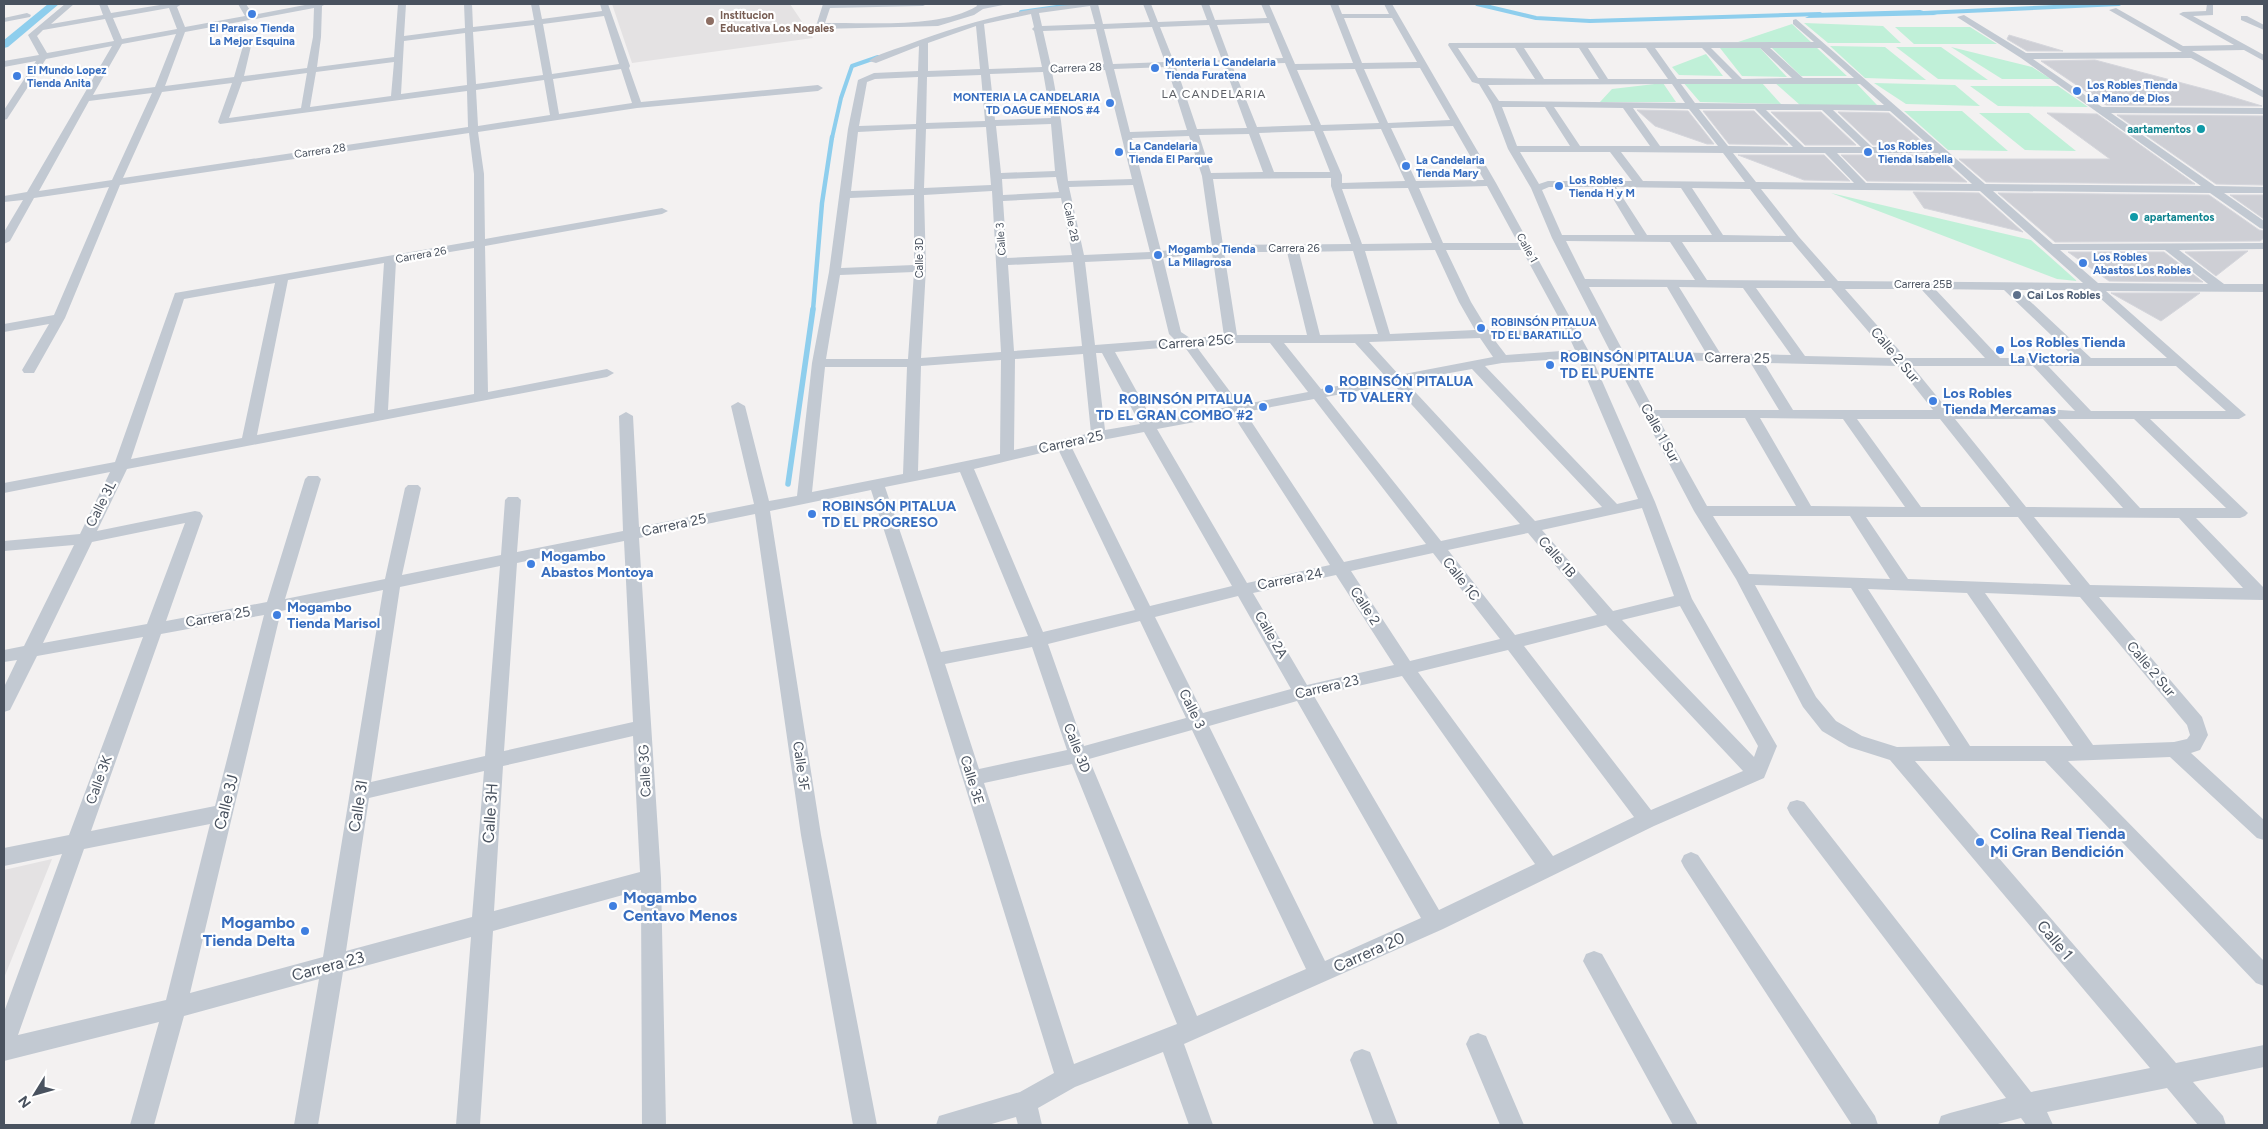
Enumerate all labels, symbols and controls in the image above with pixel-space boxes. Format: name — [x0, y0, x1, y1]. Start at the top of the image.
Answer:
marker: El Paraiso Tienda La Mejor Esquina — [246, 8, 258, 20]
place label: Institucion Educativa Los Nogales — [720, 9, 834, 35]
marker: Institucion Educativa Los Nogales — [704, 15, 716, 27]
place label: El Paraiso Tienda La Mejor Esquina — [209, 22, 295, 48]
place label: Monteria L Candelaria Tienda Furatena — [1165, 56, 1276, 82]
street label: Carrera 28 — [1050, 61, 1102, 75]
marker: Monteria L Candelaria Tienda Furatena — [1149, 62, 1161, 74]
place label: El Mundo Lopez Tienda Anita — [27, 64, 107, 90]
marker: El Mundo Lopez Tienda Anita — [11, 70, 23, 82]
place label: Los Robles Tienda La Mano de Dios — [2087, 79, 2178, 105]
marker: Los Robles Tienda La Mano de Dios — [2071, 85, 2083, 97]
district label: LA CANDELARIA — [1161, 87, 1267, 101]
place label: MONTERIA LA CANDELARIA TD OAGUE MENOS #4 — [953, 91, 1100, 117]
marker: MONTERIA LA CANDELARIA TD OAGUE MENOS #4 — [1104, 97, 1116, 109]
place label: aartamentos — [2127, 123, 2191, 136]
marker: aartamentos — [2195, 123, 2207, 135]
place label: La Candelaria Tienda El Parque — [1129, 140, 1213, 166]
place label: Los Robles Tienda Isabella — [1878, 140, 1953, 166]
street label: Carrera 28 — [293, 141, 347, 161]
marker: La Candelaria Tienda El Parque — [1113, 146, 1125, 158]
marker: Los Robles Tienda Isabella — [1862, 146, 1874, 158]
place label: La Candelaria Tienda Mary — [1416, 154, 1485, 180]
marker: La Candelaria Tienda Mary — [1400, 160, 1412, 172]
place label: Los Robles Tienda H y M — [1569, 174, 1635, 200]
marker: Los Robles Tienda H y M — [1553, 180, 1565, 192]
street label: Calle 2B — [1060, 201, 1082, 243]
marker: apartamentos — [2128, 211, 2140, 223]
place label: apartamentos — [2144, 211, 2214, 224]
street label: Calle 3 — [993, 222, 1009, 256]
street label: Calle 1 — [1514, 231, 1540, 265]
street label: Calle 3D — [913, 237, 926, 278]
street label: Carrera 26 — [1268, 242, 1320, 255]
place label: Mogambo Tienda La Milagrosa — [1168, 243, 1256, 269]
street label: Carrera 26 — [395, 244, 447, 266]
marker: Mogambo Tienda La Milagrosa — [1152, 249, 1164, 261]
place label: Los Robles Abastos Los Robles — [2093, 251, 2191, 277]
marker: Los Robles Abastos Los Robles — [2077, 257, 2089, 269]
street label: Carrera 25B — [1894, 278, 1952, 291]
marker: Cai Los Robles — [2011, 289, 2023, 301]
place label: Cai Los Robles — [2027, 289, 2100, 302]
place label: ROBINSÓN PITALUA TD EL BARATILLO — [1491, 315, 1597, 342]
marker: ROBINSÓN PITALUA TD EL BARATILLO — [1475, 322, 1487, 334]
street label: Calle 2 Sur — [1867, 324, 1923, 386]
street label: Carrera 25C — [1158, 331, 1234, 353]
place label: Los Robles Tienda La Victoria — [2010, 334, 2125, 367]
marker: Los Robles Tienda La Victoria — [1994, 344, 2006, 356]
place label: ROBINSÓN PITALUA TD EL PUENTE — [1560, 349, 1694, 382]
street label: Carrera 25 — [1704, 349, 1770, 367]
marker: ROBINSÓN PITALUA TD EL PUENTE — [1544, 359, 1556, 371]
place label: ROBINSÓN PITALUA TD VALERY — [1339, 373, 1473, 406]
marker: ROBINSÓN PITALUA TD VALERY — [1323, 383, 1335, 395]
place label: Los Robles Tienda Mercamas — [1943, 385, 2057, 418]
place label: ROBINSÓN PITALUA TD EL GRAN COMBO #2 — [1096, 391, 1253, 424]
marker: Los Robles Tienda Mercamas — [1927, 395, 1939, 407]
marker: ROBINSÓN PITALUA TD EL GRAN COMBO #2 — [1257, 401, 1269, 413]
street label: Calle 1 Sur — [1637, 401, 1683, 466]
street label: Carrera 25 — [1037, 427, 1105, 457]
street label: Calle 3L — [82, 478, 120, 530]
place label: ROBINSÓN PITALUA TD EL PROGRESO — [822, 498, 956, 531]
marker: ROBINSÓN PITALUA TD EL PROGRESO — [806, 508, 818, 520]
street label: Carrera 25 — [640, 510, 708, 540]
street label: Calle 1B — [1535, 533, 1579, 581]
place label: Mogambo Abastos Montoya — [541, 548, 654, 581]
street label: Calle 1C — [1439, 554, 1483, 604]
marker: Mogambo Abastos Montoya — [525, 558, 537, 570]
street label: Carrera 24 — [1256, 564, 1324, 594]
street label: Calle 2 — [1346, 584, 1384, 628]
place label: Mogambo Tienda Marisol — [287, 599, 380, 632]
street label: Carrera 25 — [184, 603, 252, 631]
street label: Calle 2A — [1251, 608, 1292, 662]
marker: Mogambo Tienda Marisol — [271, 609, 283, 621]
street label: Calle 2 Sur — [2123, 638, 2179, 700]
street label: Carrera 23 — [1293, 671, 1361, 703]
street label: Calle 3 — [1175, 686, 1209, 732]
street label: Calle 3D — [1060, 721, 1094, 775]
street label: Calle 3F — [789, 740, 813, 792]
street label: Calle 3G — [635, 744, 655, 798]
street label: Calle 3K — [82, 753, 116, 807]
street label: Calle 3E — [957, 753, 987, 807]
street label: Calle 3J — [210, 772, 242, 832]
street label: Calle 3I — [345, 779, 371, 833]
street label: Calle 3H — [478, 782, 502, 844]
place label: Colina Real Tienda Mi Gran Bendición — [1990, 824, 2125, 861]
marker: Colina Real Tienda Mi Gran Bendición — [1974, 836, 1986, 848]
place label: Mogambo Centavo Menos — [623, 888, 738, 925]
marker: Mogambo Centavo Menos — [607, 900, 619, 912]
place label: Mogambo Tienda Delta — [203, 913, 295, 950]
street label: Calle 1 — [2033, 916, 2077, 964]
marker: Mogambo Tienda Delta — [299, 925, 311, 937]
street label: Carrera 20 — [1330, 928, 1408, 976]
street label: Carrera 23 — [290, 947, 366, 985]
north arrow — [10, 1069, 60, 1119]
text: N — [15, 1092, 35, 1111]

